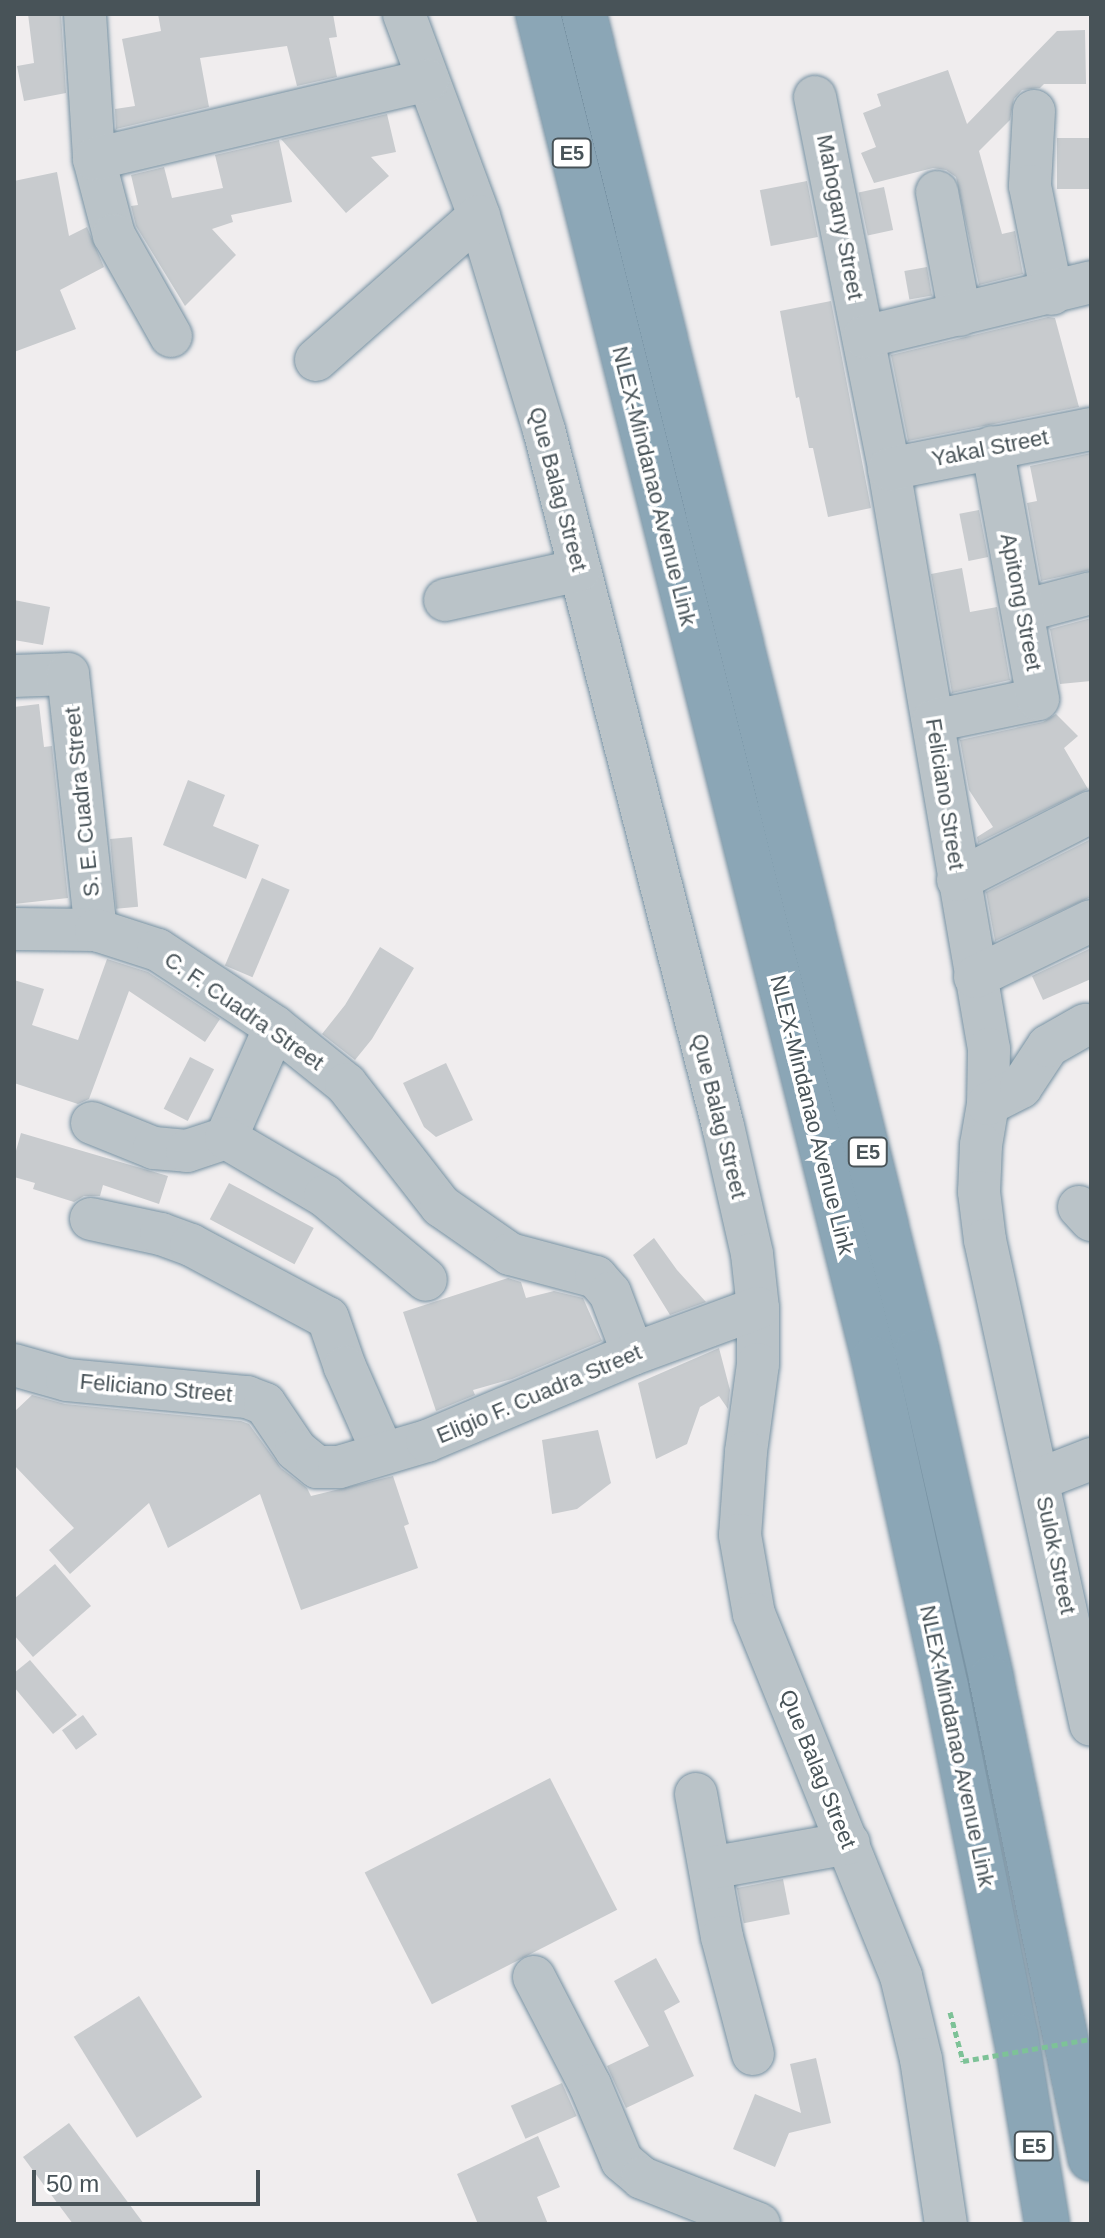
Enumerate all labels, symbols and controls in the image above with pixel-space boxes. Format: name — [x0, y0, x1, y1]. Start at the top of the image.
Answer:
street label: Mahogany Street — [811, 132, 869, 302]
road number: E5 — [550, 137, 594, 169]
street label: NLEX-Mindanao Avenue Link — [606, 343, 702, 629]
street label: Que Balag Street — [523, 404, 593, 574]
street label: Yakal Street — [929, 424, 1051, 472]
street label: Apitong Street — [995, 531, 1047, 673]
street label: S. E. Cuadra Street — [59, 706, 105, 898]
street label: Feliciano Street — [920, 716, 970, 872]
street label: C. F. Cuadra Street — [159, 946, 329, 1076]
street label: NLEX-Mindanao Avenue Link — [764, 972, 860, 1258]
street label: Que Balag Street — [686, 1031, 752, 1201]
road number: E5 — [846, 1136, 890, 1168]
street label: Eligio F. Cuadra Street — [433, 1339, 645, 1449]
street label: Feliciano Street — [79, 1368, 233, 1408]
street label: Sulok Street — [1031, 1494, 1081, 1616]
street label: NLEX-Mindanao Avenue Link — [914, 1602, 1000, 1890]
street label: Que Balag Street — [774, 1686, 862, 1852]
road number: E5 — [1012, 2130, 1056, 2162]
scale bar — [36, 2154, 264, 2204]
text: 50 m — [46, 2170, 99, 2197]

